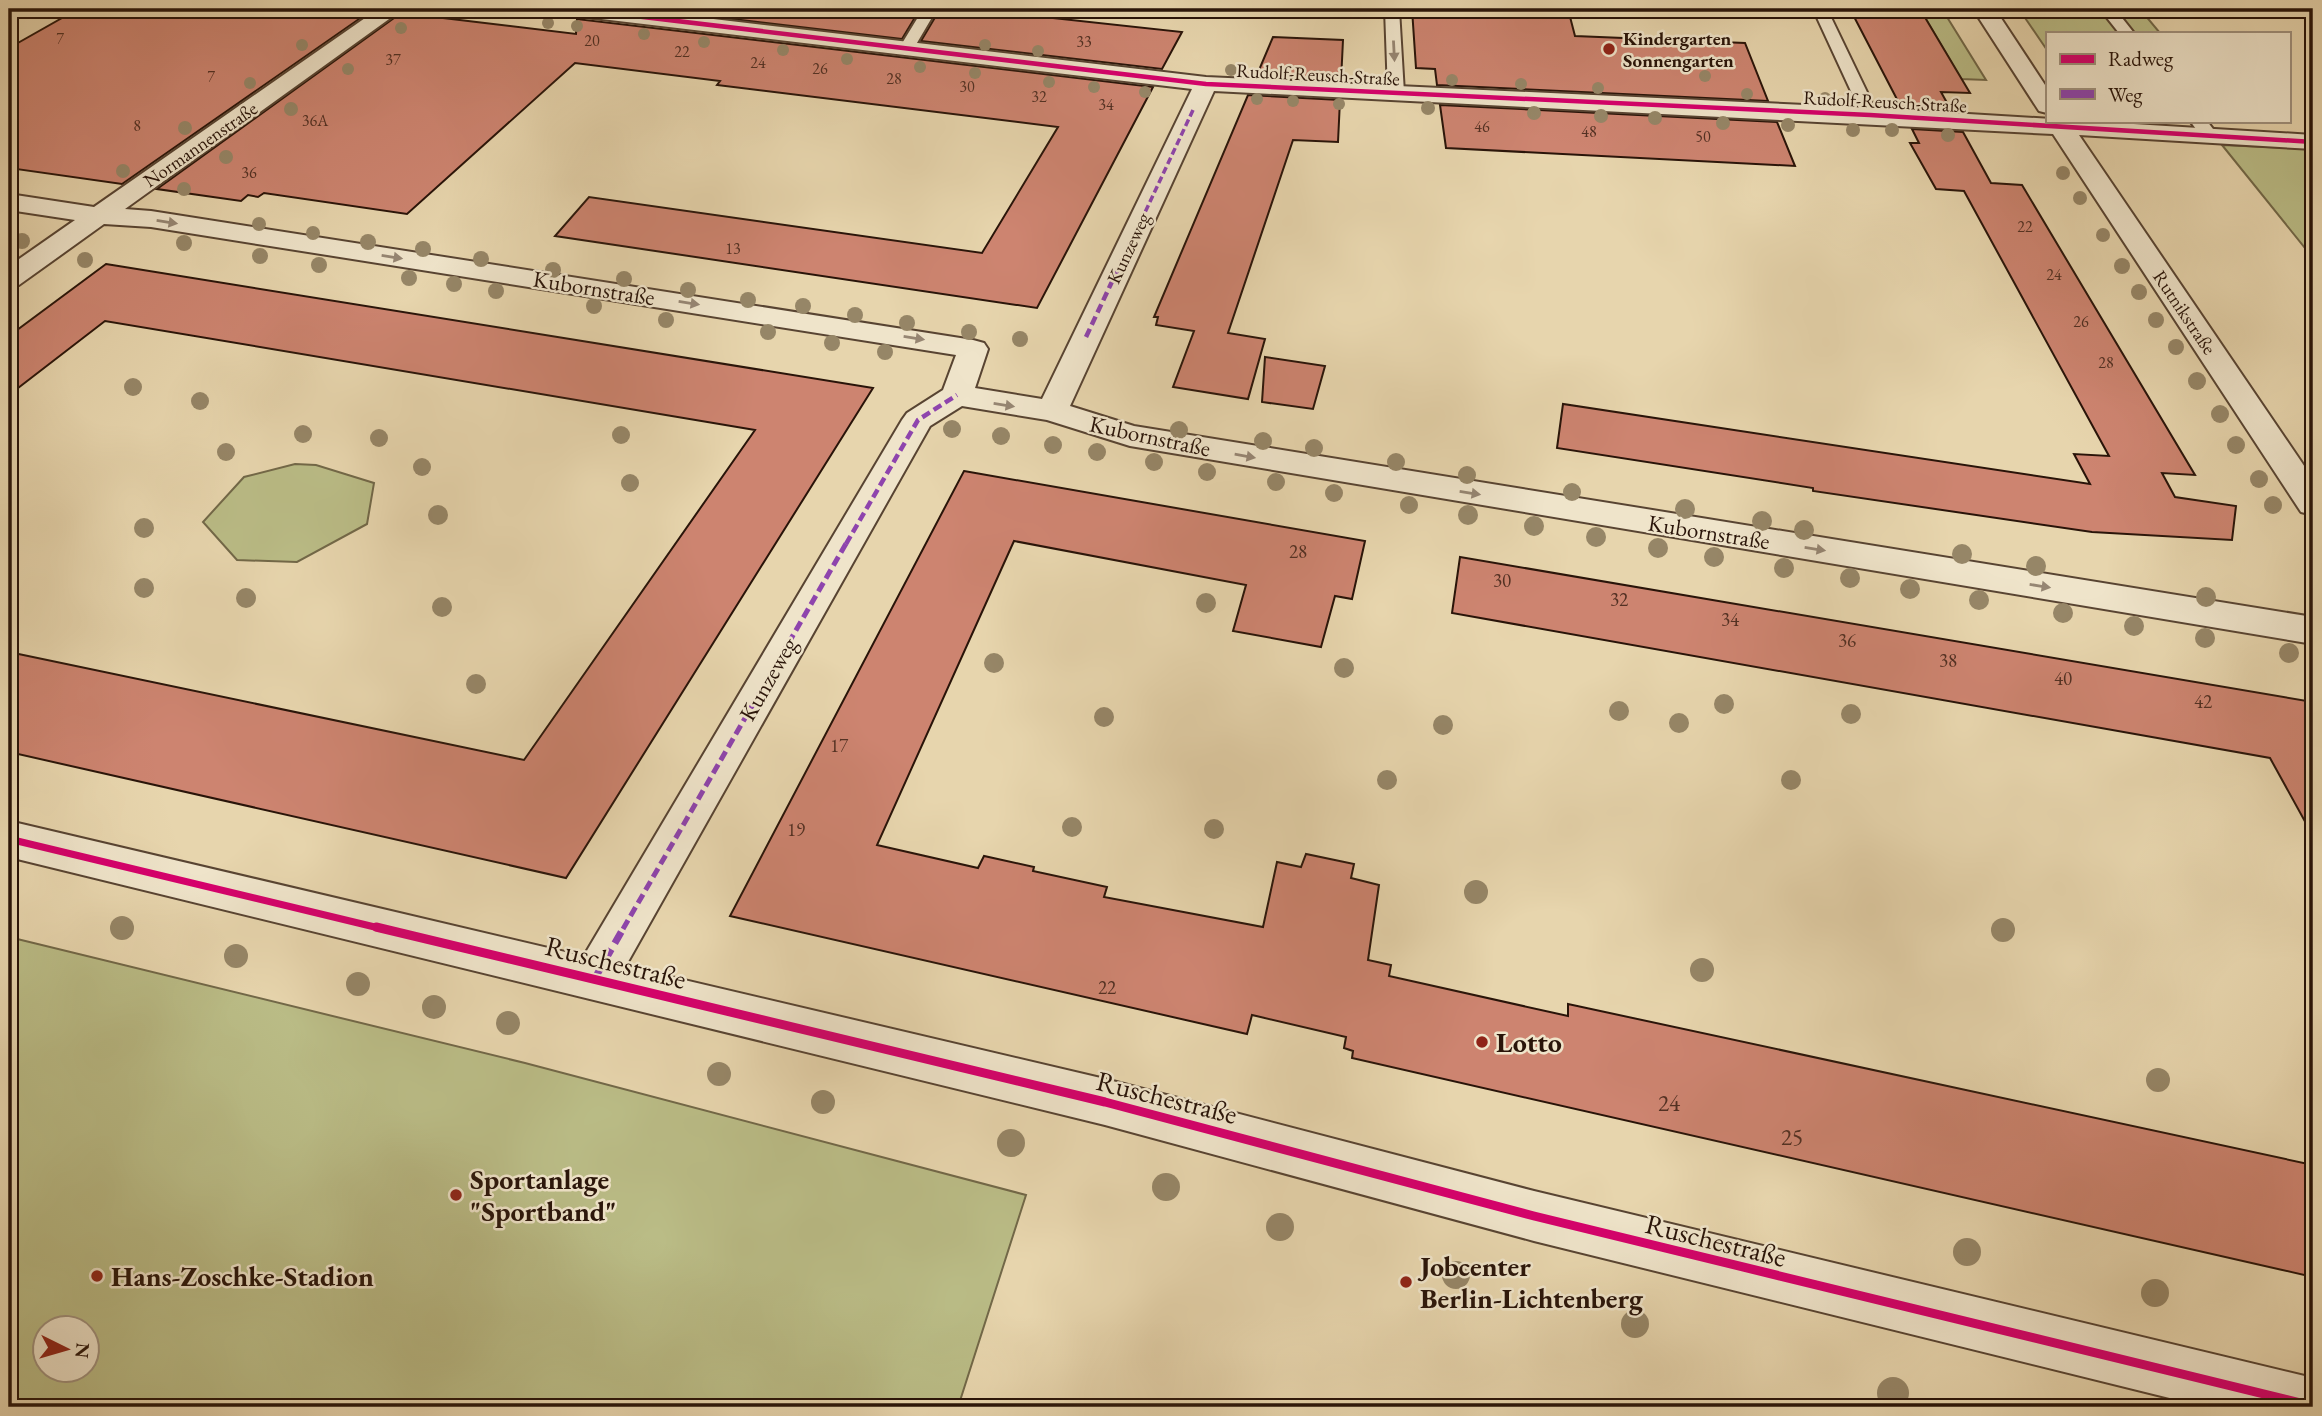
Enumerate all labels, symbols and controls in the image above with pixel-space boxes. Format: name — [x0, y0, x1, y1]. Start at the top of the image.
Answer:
place label: Kindergarten Sonnengarten — [1623, 26, 1734, 73]
house number: 7 — [56, 28, 64, 49]
house number: 20 — [584, 30, 600, 51]
house number: 33 — [1076, 31, 1092, 52]
legend — [2046, 32, 2290, 122]
one-way arrow — [1389, 40, 1400, 62]
house number: 22 — [674, 41, 690, 62]
marker: Kindergarten Sonnengarten — [1601, 41, 1617, 57]
text: Radweg — [2108, 45, 2174, 72]
house number: 37 — [385, 49, 401, 70]
house number: 24 — [750, 52, 766, 73]
house number: 26 — [812, 58, 828, 79]
street label: Rudolf-Reusch-Straße — [1236, 58, 1400, 91]
house number: 7 — [207, 66, 215, 87]
house number: 28 — [886, 68, 902, 89]
house number: 30 — [959, 76, 975, 97]
text: Weg — [2108, 81, 2143, 108]
street label: Rudolf-Reusch-Straße — [1803, 85, 1967, 118]
house number: 32 — [1031, 86, 1047, 107]
house number: 34 — [1098, 94, 1114, 115]
street label: Normannenstraße — [138, 96, 262, 193]
house number: 36A — [302, 110, 329, 131]
house number: 8 — [133, 115, 141, 136]
house number: 46 — [1474, 116, 1490, 137]
house number: 48 — [1581, 121, 1597, 142]
house number: 50 — [1695, 126, 1711, 147]
house number: 36 — [241, 162, 257, 183]
street label: Kunzeweg — [1101, 208, 1156, 288]
house number: 22 — [2017, 216, 2033, 237]
one-way arrow — [156, 217, 178, 228]
house number: 13 — [725, 238, 741, 259]
one-way arrow — [381, 252, 403, 263]
street label: Kubornstraße — [531, 264, 657, 312]
house number: 24 — [2046, 264, 2062, 285]
street label: Rutnikstraße — [2147, 265, 2222, 359]
one-way arrow — [678, 298, 700, 309]
house number: 26 — [2073, 311, 2089, 332]
one-way arrow — [903, 333, 925, 344]
house number: 28 — [2098, 352, 2114, 373]
one-way arrow — [993, 400, 1015, 411]
street label: Kubornstraße — [1087, 409, 1213, 463]
one-way arrow — [1234, 451, 1256, 462]
one-way arrow — [1459, 488, 1481, 499]
street label: Kubornstraße — [1646, 508, 1772, 556]
house number: 28 — [1289, 539, 1307, 564]
one-way arrow — [1804, 544, 1826, 555]
house number: 30 — [1493, 568, 1511, 593]
one-way arrow — [2029, 581, 2051, 592]
house number: 32 — [1610, 587, 1628, 612]
house number: 34 — [1721, 607, 1740, 632]
house number: 36 — [1838, 628, 1856, 653]
street label: Kunzeweg — [732, 631, 804, 726]
house number: 38 — [1939, 648, 1957, 673]
house number: 40 — [2054, 666, 2072, 691]
house number: 42 — [2194, 689, 2212, 714]
house number: 17 — [830, 733, 849, 758]
house number: 19 — [787, 817, 805, 842]
street label: Ruschestraße — [542, 927, 690, 997]
house number: 22 — [1098, 975, 1116, 1000]
place label: Lotto — [1496, 1024, 1562, 1060]
marker: Lotto — [1474, 1034, 1490, 1050]
street label: Ruschestraße — [1093, 1062, 1241, 1132]
house number: 24 — [1658, 1088, 1681, 1118]
house number: 25 — [1781, 1122, 1803, 1152]
place label: Sportanlage "Sportband" — [470, 1161, 616, 1229]
marker: Sportanlage "Sportband" — [448, 1187, 464, 1203]
street label: Ruschestraße — [1642, 1205, 1790, 1275]
place label: Jobcenter Berlin-Lichtenberg — [1417, 1248, 1644, 1316]
place label: Hans-Zoschke-Stadion — [111, 1258, 374, 1294]
marker: Hans-Zoschke-Stadion — [89, 1268, 105, 1284]
marker: Jobcenter Berlin-Lichtenberg — [1398, 1274, 1414, 1290]
north arrow — [32, 1314, 102, 1384]
text: N — [69, 1342, 96, 1360]

